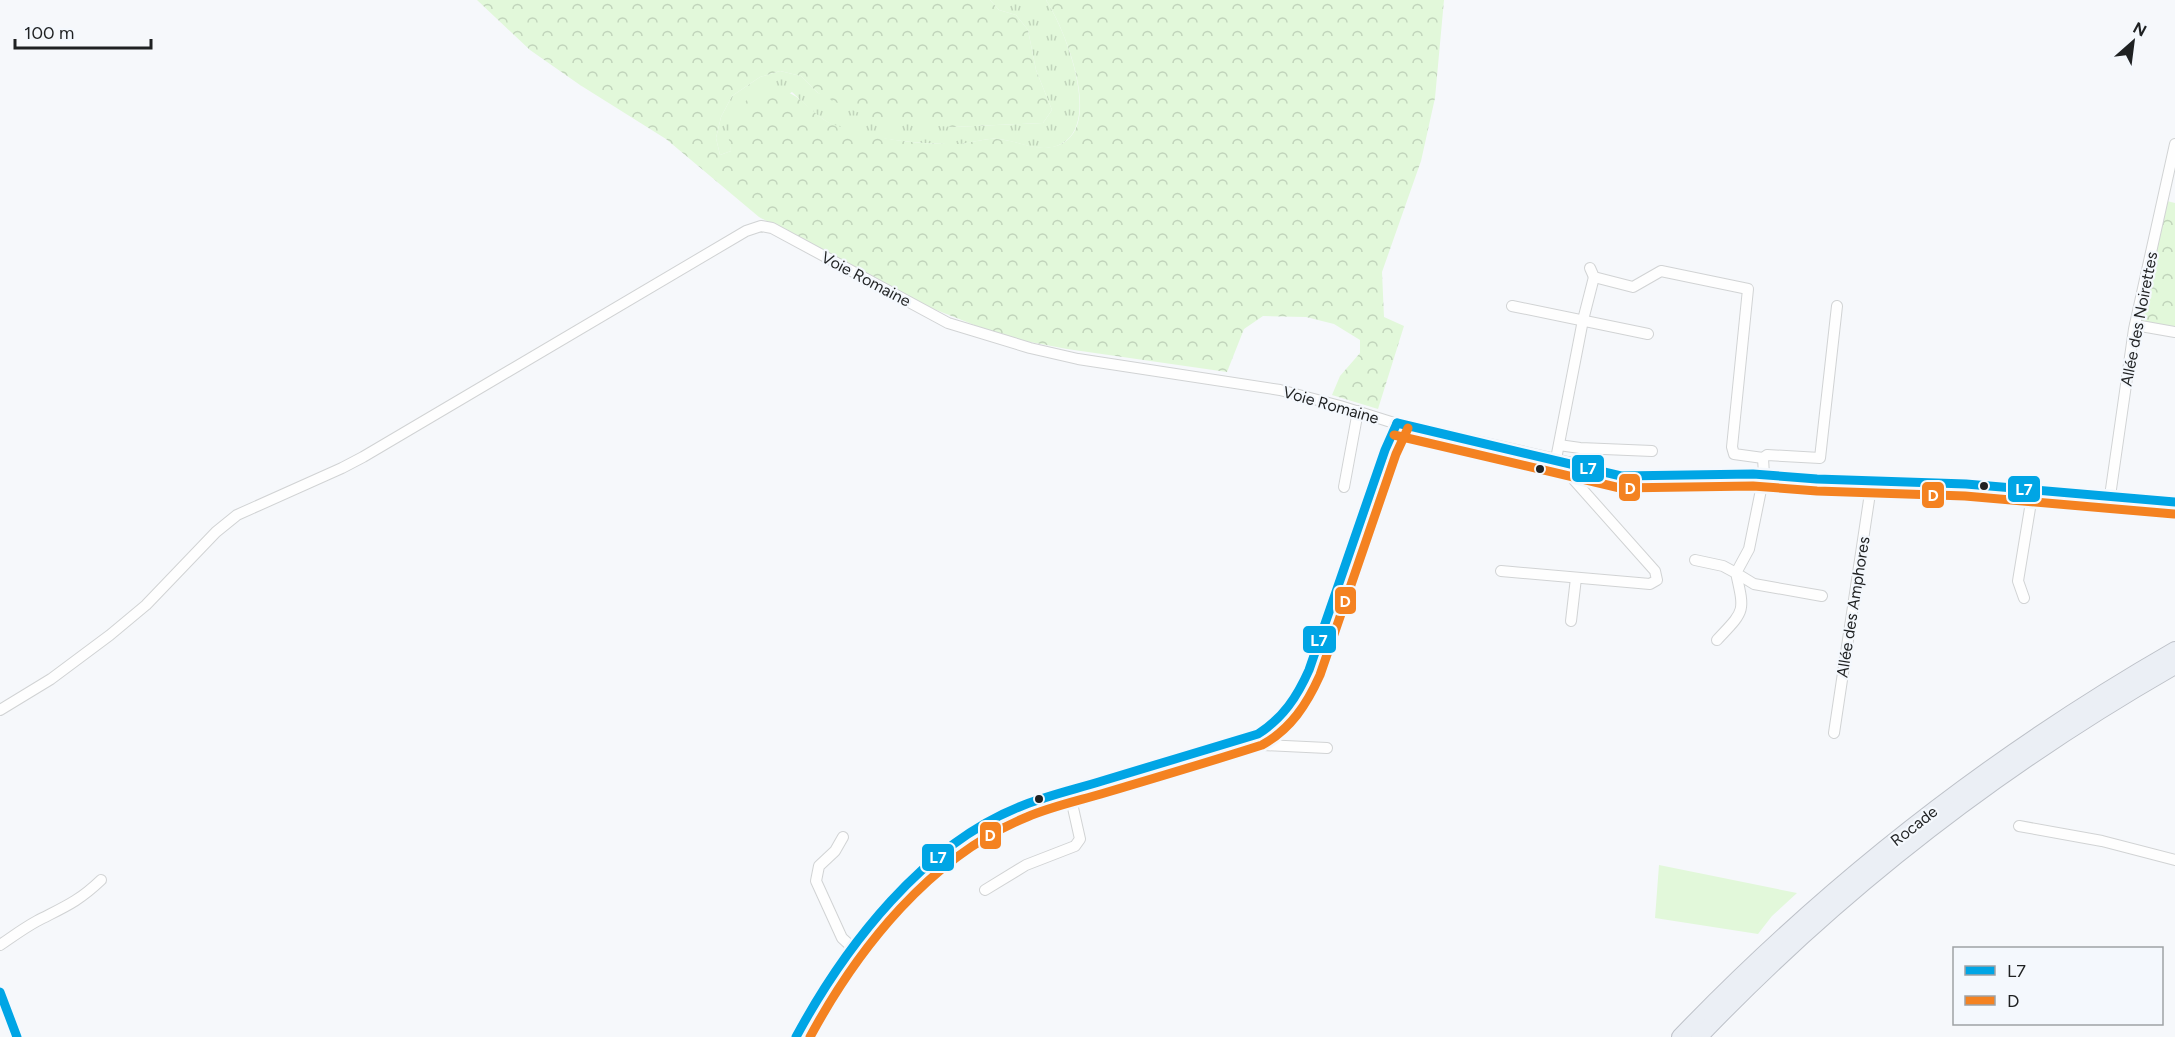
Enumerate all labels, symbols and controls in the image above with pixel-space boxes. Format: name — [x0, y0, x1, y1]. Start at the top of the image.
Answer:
scale bar — [15, 12, 152, 50]
north arrow — [2103, 12, 2163, 72]
text: N — [2130, 18, 2150, 40]
text: 100 m — [24, 22, 74, 44]
street label: Voie Romaine — [818, 247, 914, 311]
street label: Allée des Noirettes — [2117, 250, 2161, 388]
street label: Voie Romaine — [1281, 382, 1381, 428]
line badge: L7 — [1571, 454, 1605, 483]
text: L7 — [1579, 459, 1597, 478]
unlabelled marker — [1534, 463, 1546, 475]
line badge: D — [1618, 473, 1641, 502]
line badge: L7 — [2007, 475, 2041, 503]
text: D — [1624, 479, 1636, 498]
unlabelled marker — [1978, 480, 1990, 492]
text: L7 — [2015, 480, 2033, 499]
line badge: D — [1921, 481, 1945, 509]
text: D — [1927, 486, 1939, 505]
street label: Allée des Amphores — [1832, 535, 1874, 679]
line badge: D — [1334, 586, 1357, 615]
text: D — [1339, 592, 1351, 611]
line badge: L7 — [1302, 625, 1337, 654]
text: L7 — [1310, 631, 1328, 650]
unlabelled marker — [1033, 793, 1045, 805]
street label: Rocade — [1887, 802, 1941, 850]
line badge: D — [979, 821, 1002, 850]
text: D — [984, 826, 996, 845]
line badge: L7 — [921, 843, 955, 872]
text: L7 — [929, 848, 947, 867]
legend — [1953, 947, 2163, 1025]
text: L7 — [2007, 960, 2026, 982]
text: D — [2007, 990, 2019, 1012]

